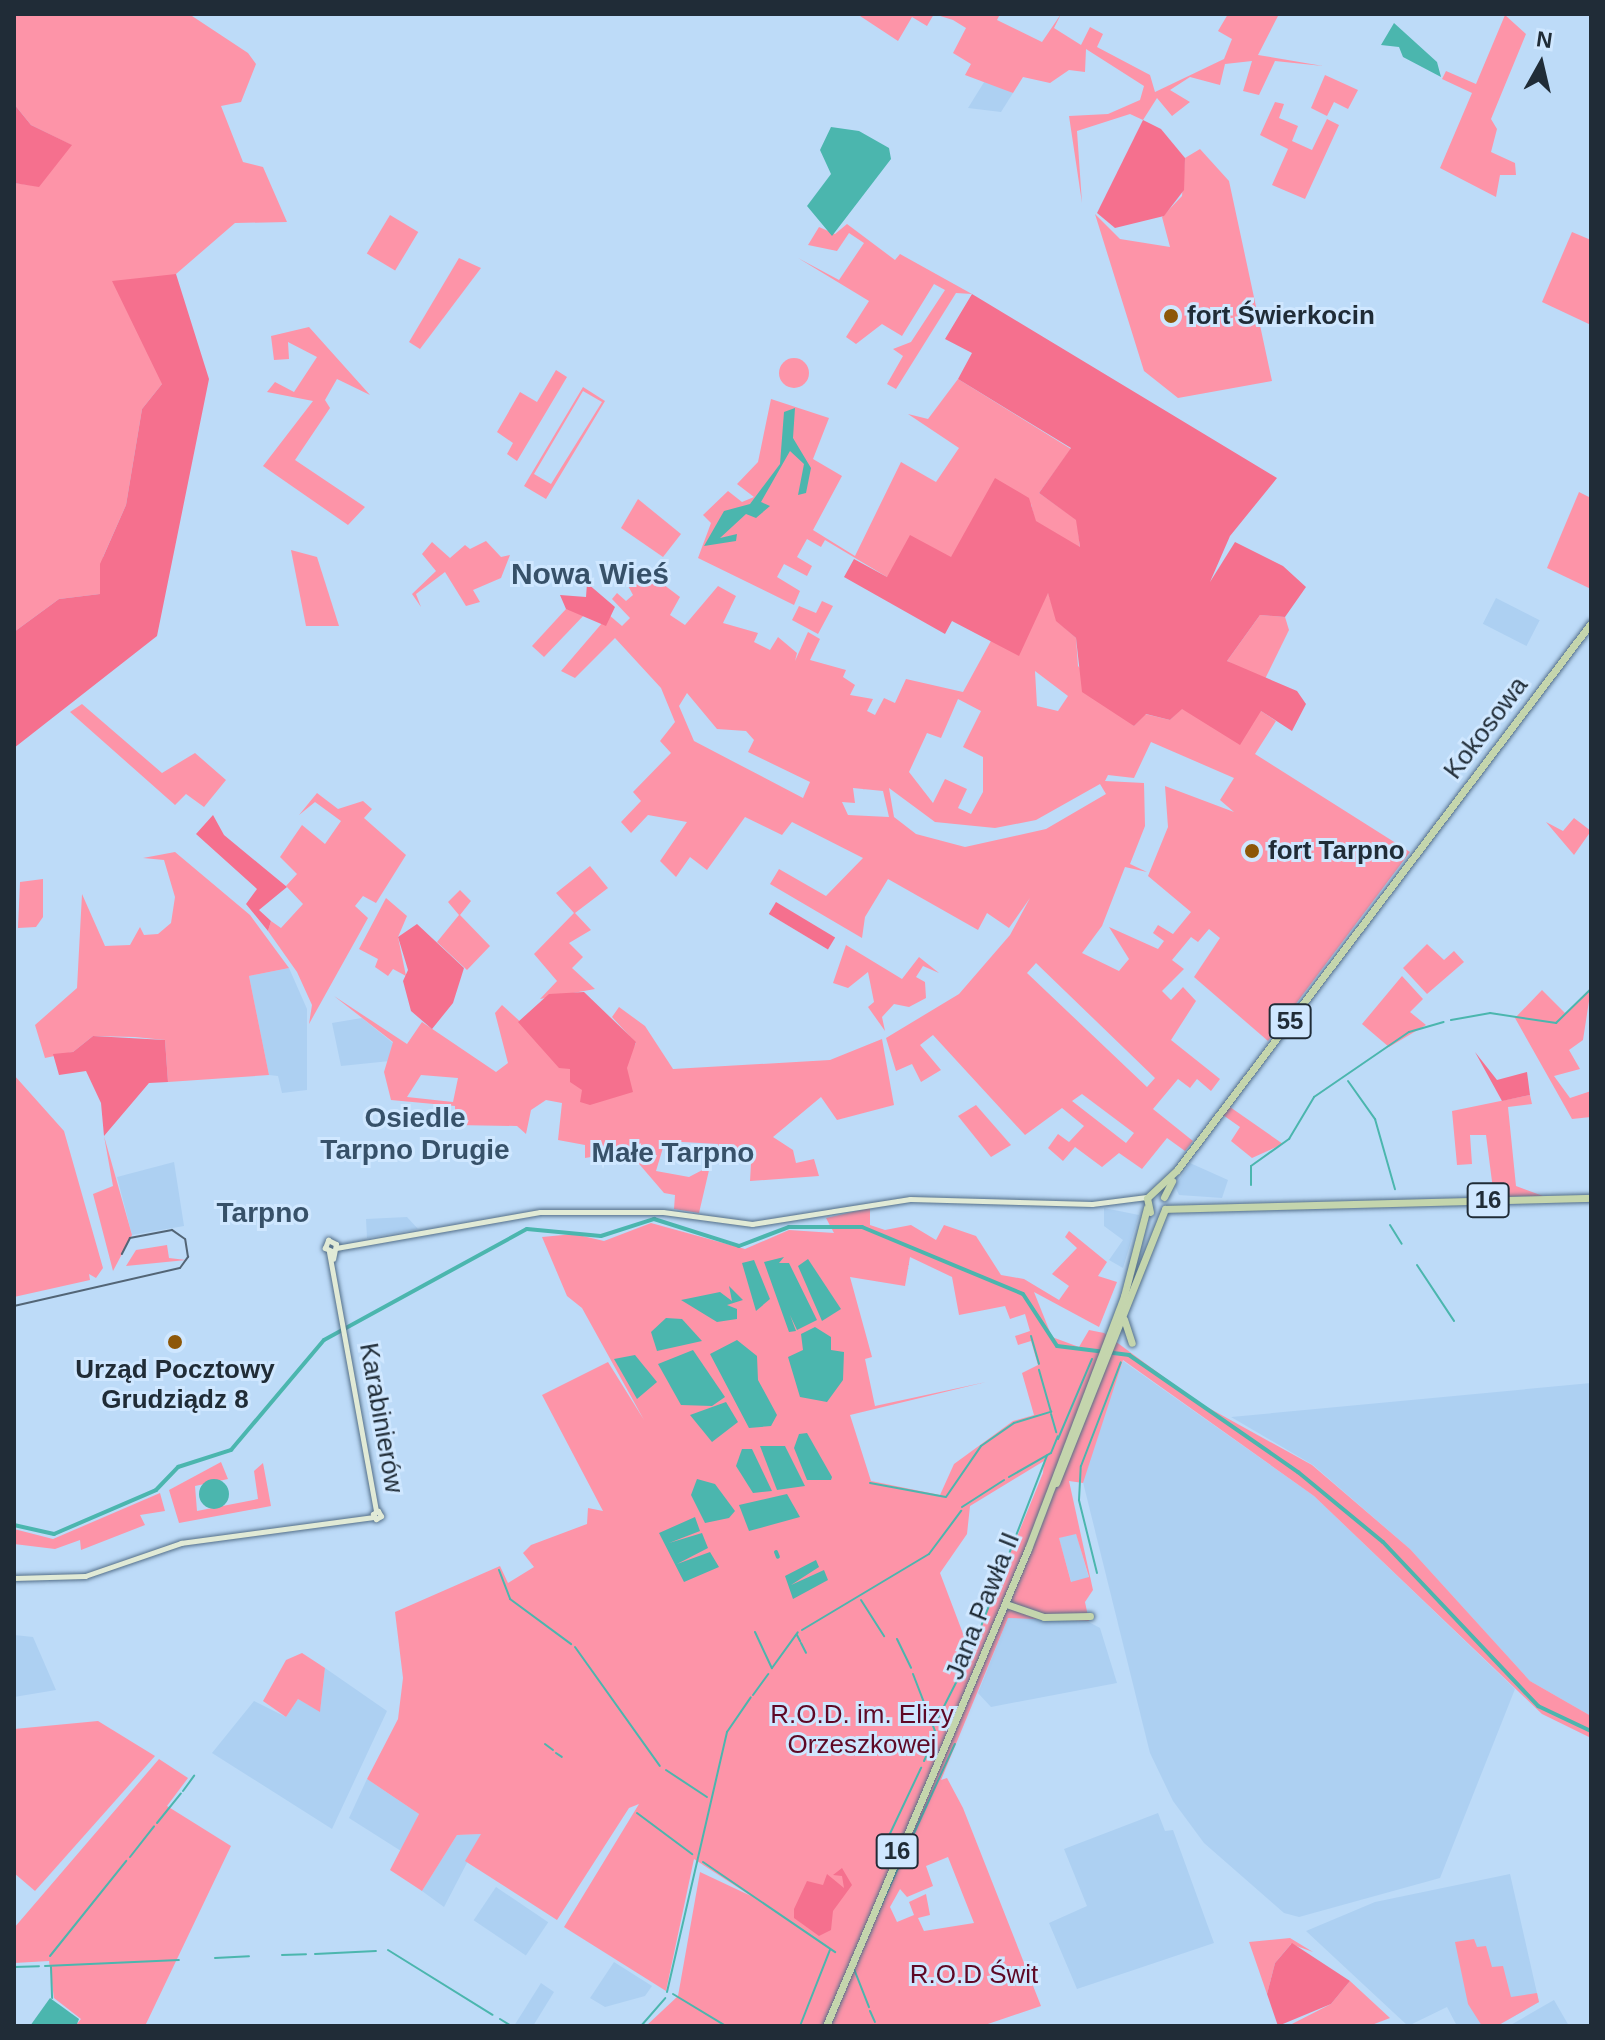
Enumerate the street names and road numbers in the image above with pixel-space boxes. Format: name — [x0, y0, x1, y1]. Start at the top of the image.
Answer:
street label: Kokosowa — [1437, 671, 1535, 785]
road number: 55 — [1268, 1001, 1312, 1041]
road number: 16 — [1466, 1180, 1510, 1220]
street label: Karabinierów — [352, 1341, 410, 1495]
street label: Jana Pawła II — [939, 1528, 1027, 1684]
road number: 16 — [875, 1831, 919, 1871]

